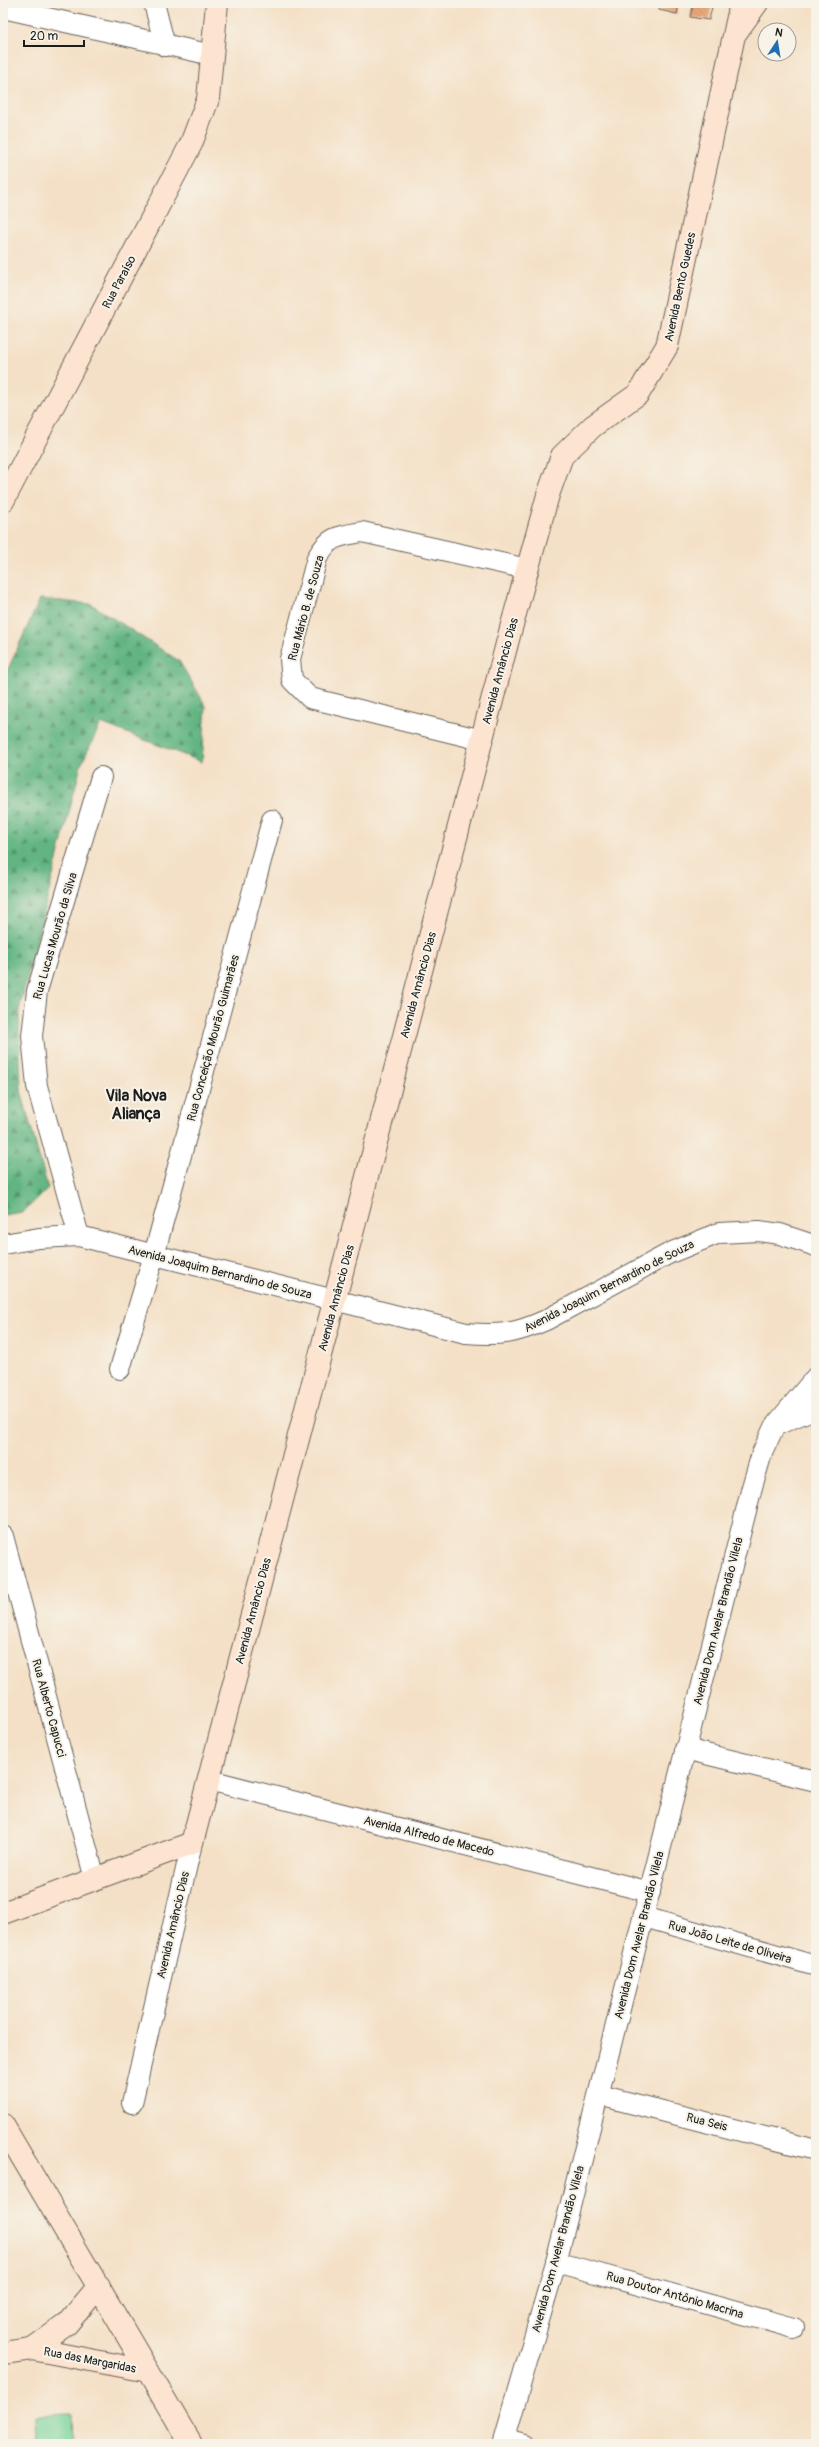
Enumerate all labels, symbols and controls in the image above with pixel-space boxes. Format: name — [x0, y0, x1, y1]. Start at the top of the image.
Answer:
scale bar — [24, 22, 84, 48]
north arrow — [757, 22, 797, 62]
text: N — [774, 26, 785, 40]
text: 20 m — [30, 29, 59, 44]
street label: Avenida Bento Guedes — [662, 230, 700, 343]
street label: Rua Paraíso — [99, 253, 140, 311]
street label: Rua Mário B. de Souza — [285, 553, 328, 663]
street label: Avenida Amâncio Dias — [479, 616, 522, 726]
street label: Rua Lucas Mourão da Silva — [30, 871, 81, 1001]
street label: Avenida Amâncio Dias — [397, 930, 440, 1040]
street label: Rua Conceição Mourão Guimarães — [184, 953, 243, 1123]
district label: Vila Nova Aliança — [105, 1086, 167, 1124]
street label: Avenida Joaquim Bernardino de Souza — [522, 1237, 697, 1336]
street label: Avenida Joaquim Bernardino de Souza — [126, 1242, 314, 1303]
street label: Avenida Amâncio Dias — [315, 1243, 358, 1353]
street label: Avenida Dom Avelar Brandão Vilela — [690, 1535, 747, 1707]
street label: Avenida Amâncio Dias — [232, 1556, 275, 1666]
street label: Rua Alberto Capucci — [28, 1657, 69, 1759]
street label: Avenida Alfredo de Macedo — [362, 1813, 496, 1860]
street label: Avenida Dom Avelar Brandão Vilela — [611, 1849, 668, 2021]
street label: Avenida Amâncio Dias — [154, 1869, 193, 1980]
street label: Rua João Leite de Oliveira — [666, 1918, 794, 1967]
street label: Rua Seis — [685, 2110, 729, 2135]
street label: Avenida Dom Avelar Brandão Vilela — [529, 2164, 588, 2334]
street label: Rua Doutor Antônio Macrina — [604, 2269, 746, 2322]
street label: Rua das Margaridas — [42, 2344, 138, 2377]

